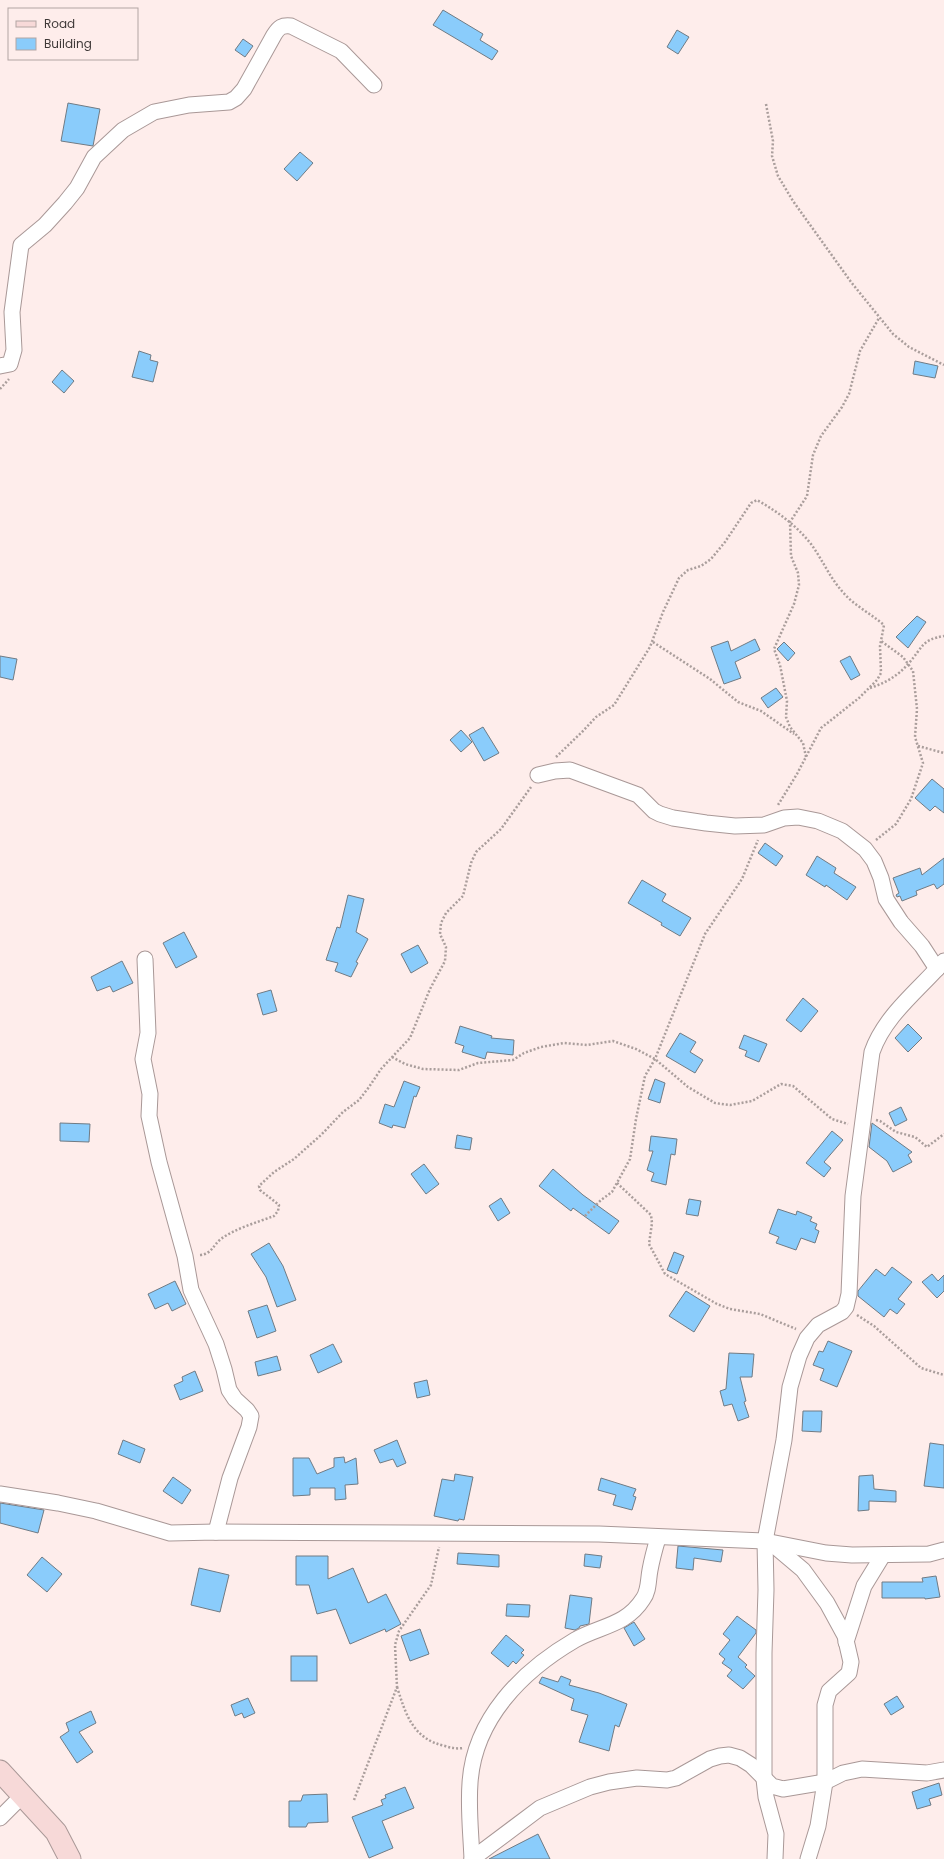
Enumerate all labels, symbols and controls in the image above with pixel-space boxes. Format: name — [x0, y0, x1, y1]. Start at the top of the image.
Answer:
legend — [8, 8, 138, 60]
text: Road — [44, 15, 75, 32]
text: Building — [44, 35, 92, 52]

